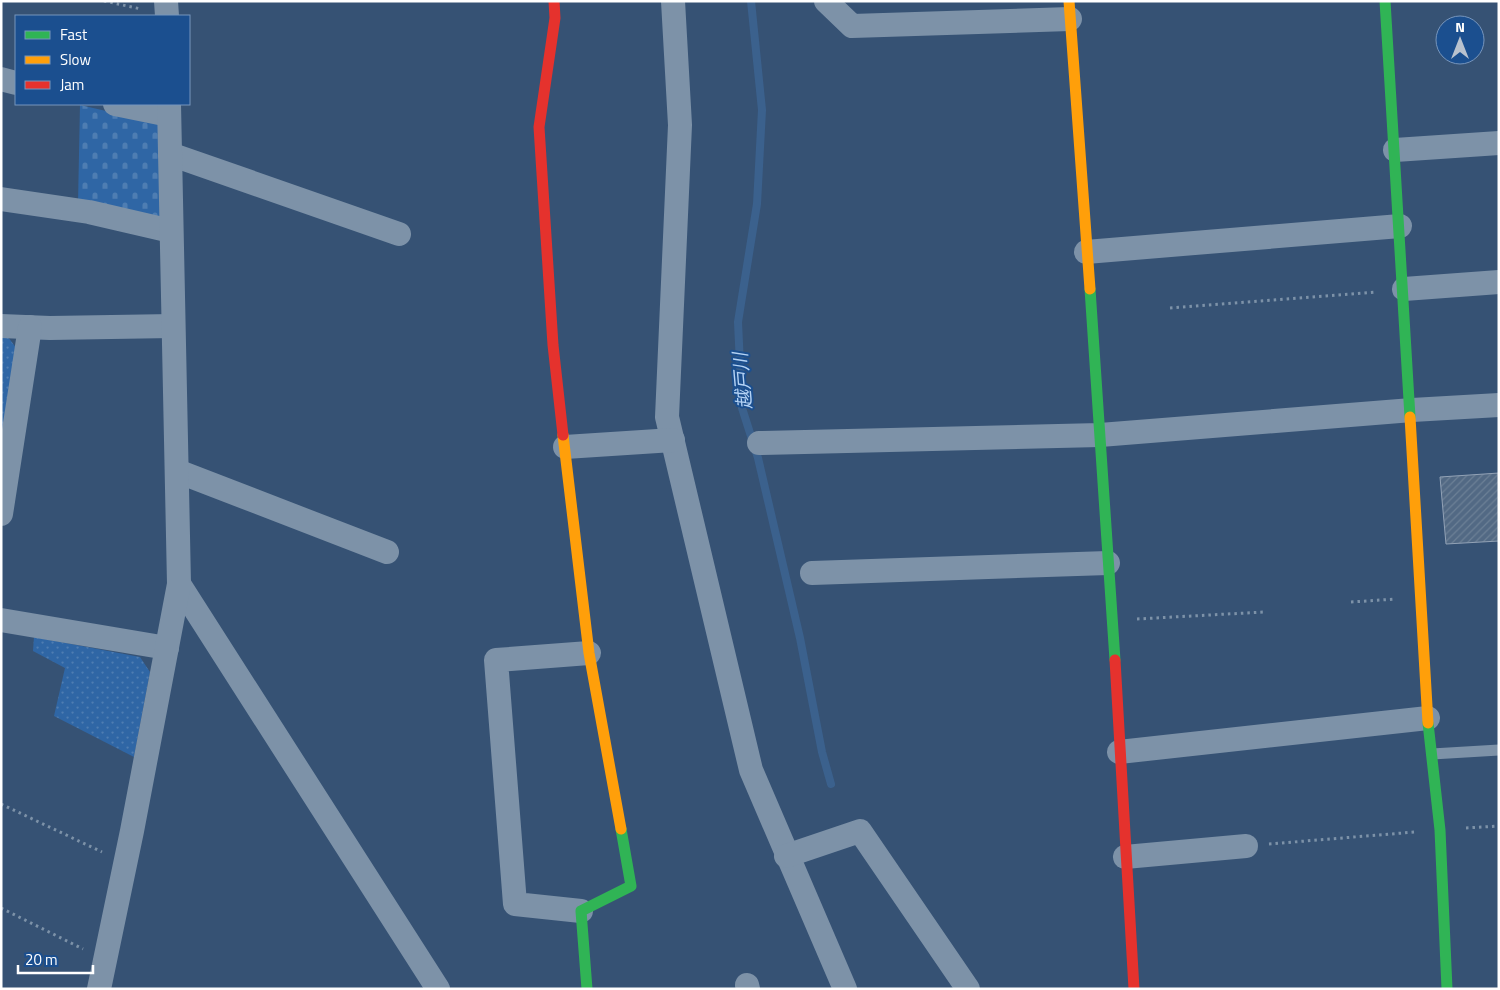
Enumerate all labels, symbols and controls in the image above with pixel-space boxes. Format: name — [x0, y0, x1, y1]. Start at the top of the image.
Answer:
legend — [15, 15, 190, 105]
north arrow — [1435, 15, 1485, 65]
text: N — [1455, 16, 1465, 37]
text: Fast — [60, 23, 88, 46]
text: Slow — [60, 48, 91, 71]
text: Jam — [60, 73, 84, 96]
water label: 越戸川 — [724, 349, 758, 411]
scale bar — [18, 942, 92, 974]
text: 20 m — [25, 948, 58, 971]

